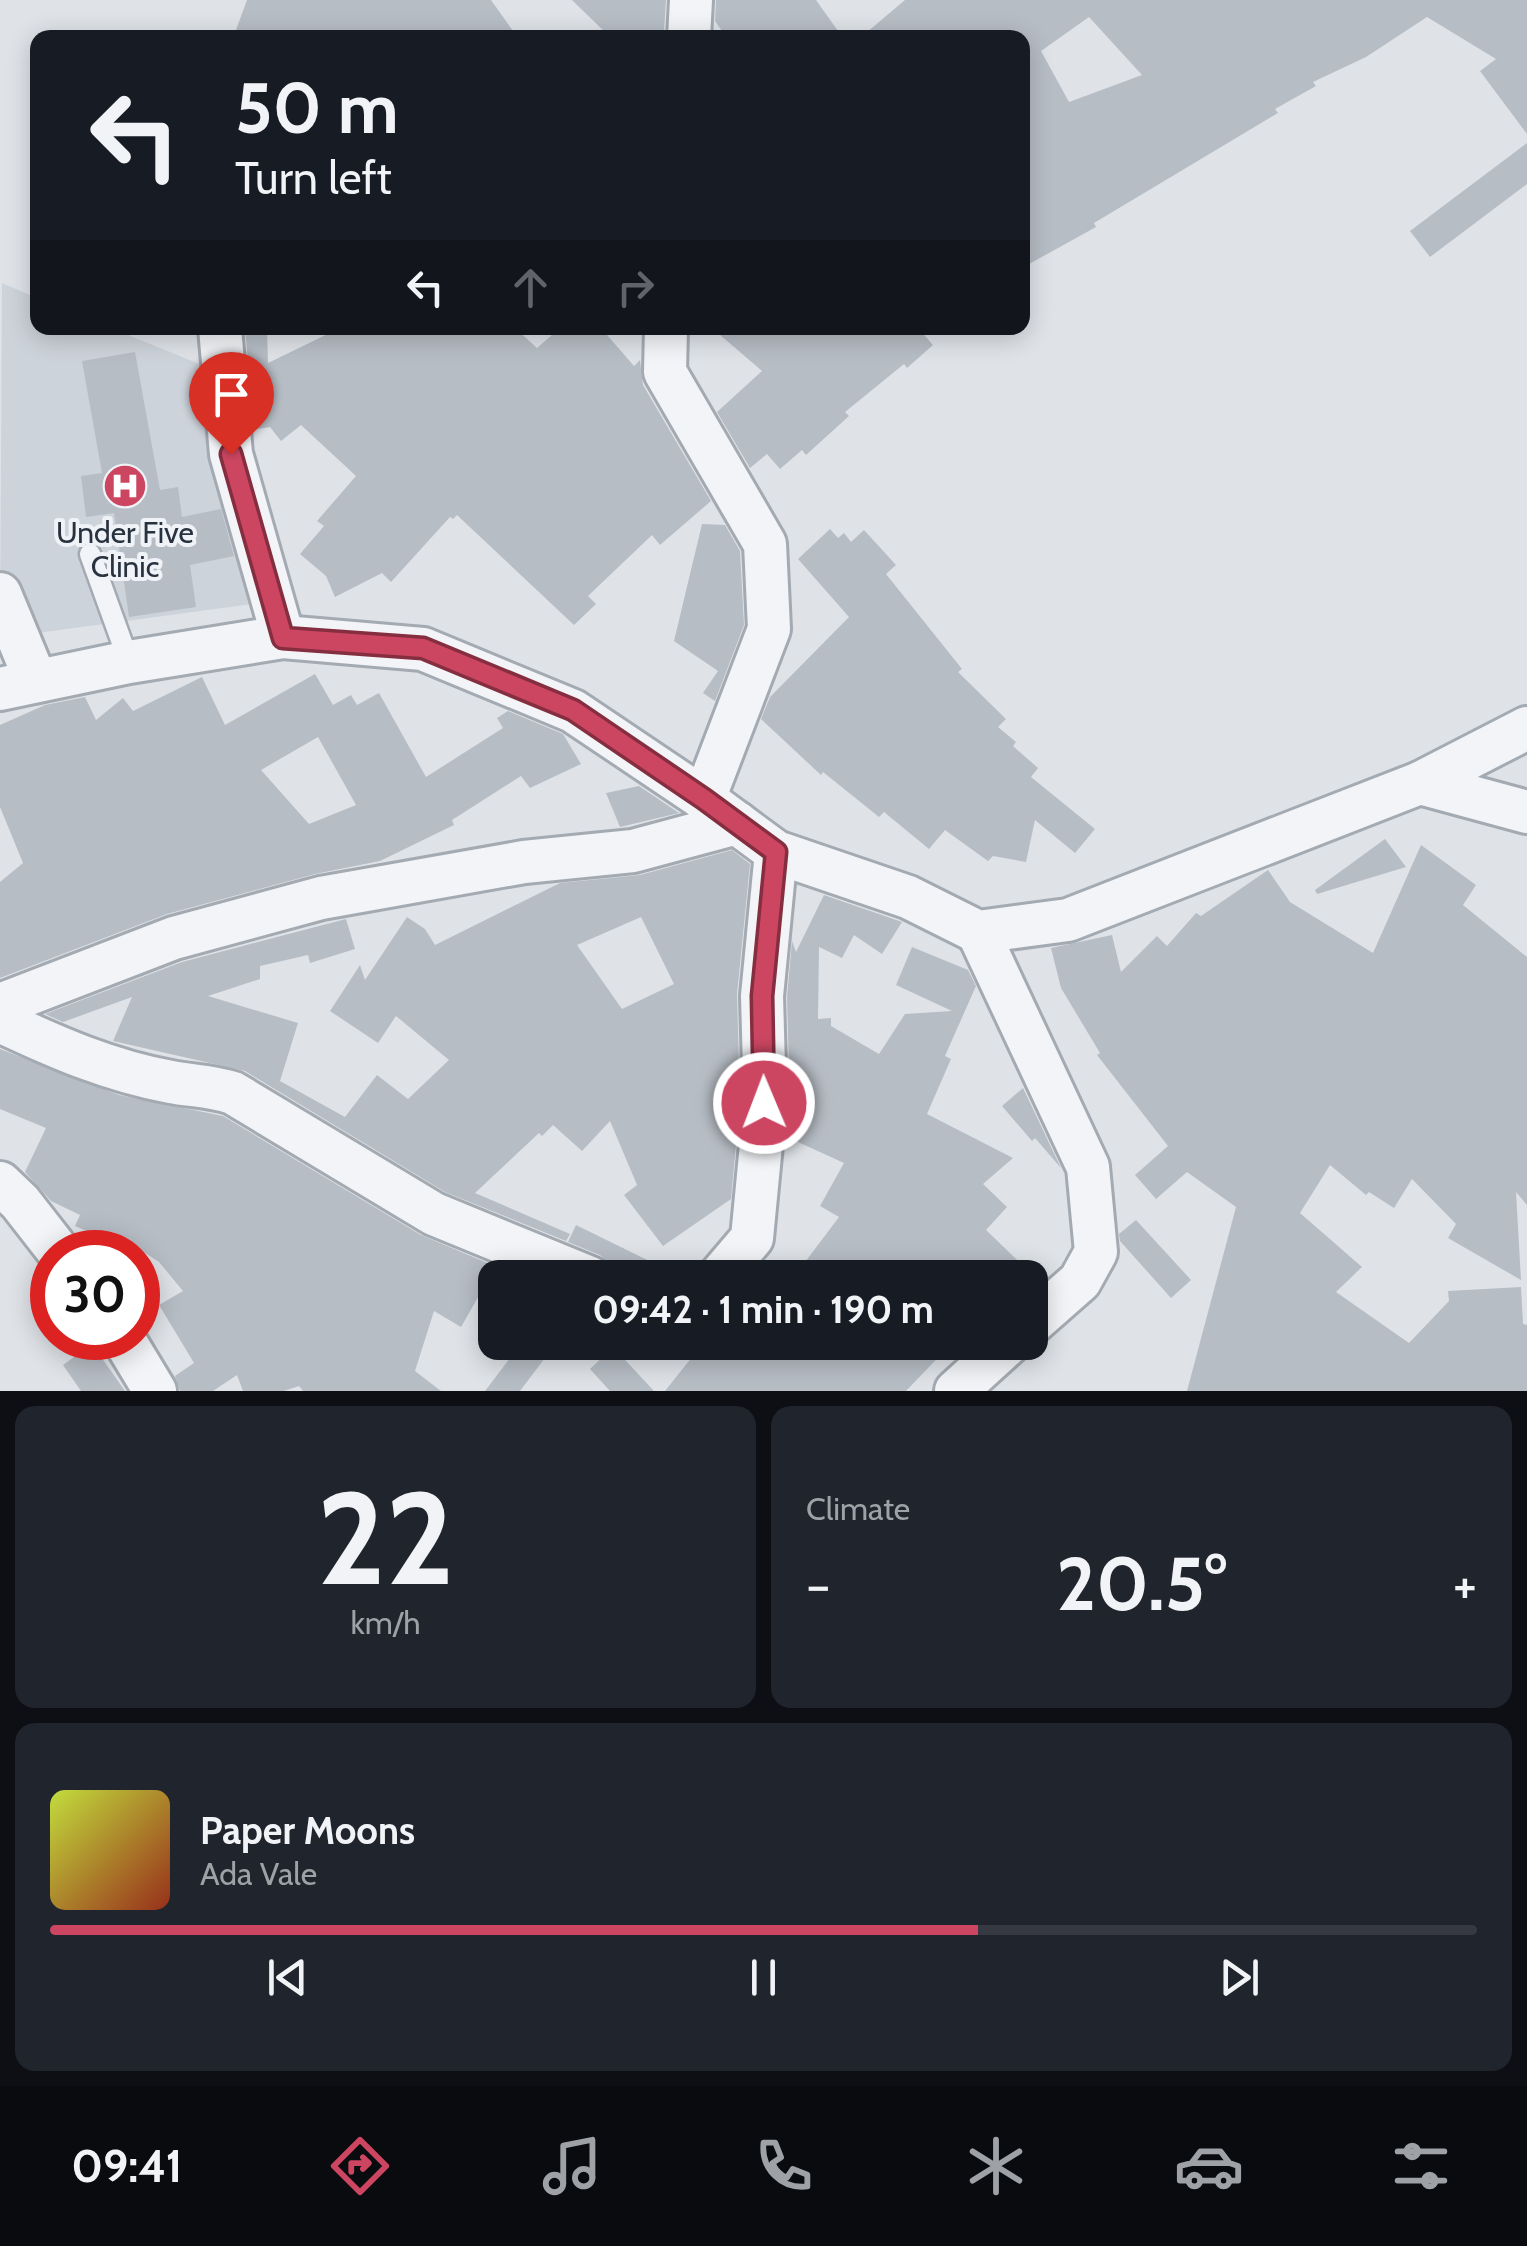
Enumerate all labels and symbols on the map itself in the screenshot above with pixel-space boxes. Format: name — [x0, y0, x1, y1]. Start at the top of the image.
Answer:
pin — [189, 352, 274, 455]
hospital icon: Under Five Clinic — [102, 463, 148, 509]
place label: Under Five Clinic — [56, 514, 194, 585]
position arrow — [712, 1051, 816, 1155]
speed limit sign: 30 — [30, 1230, 160, 1360]

